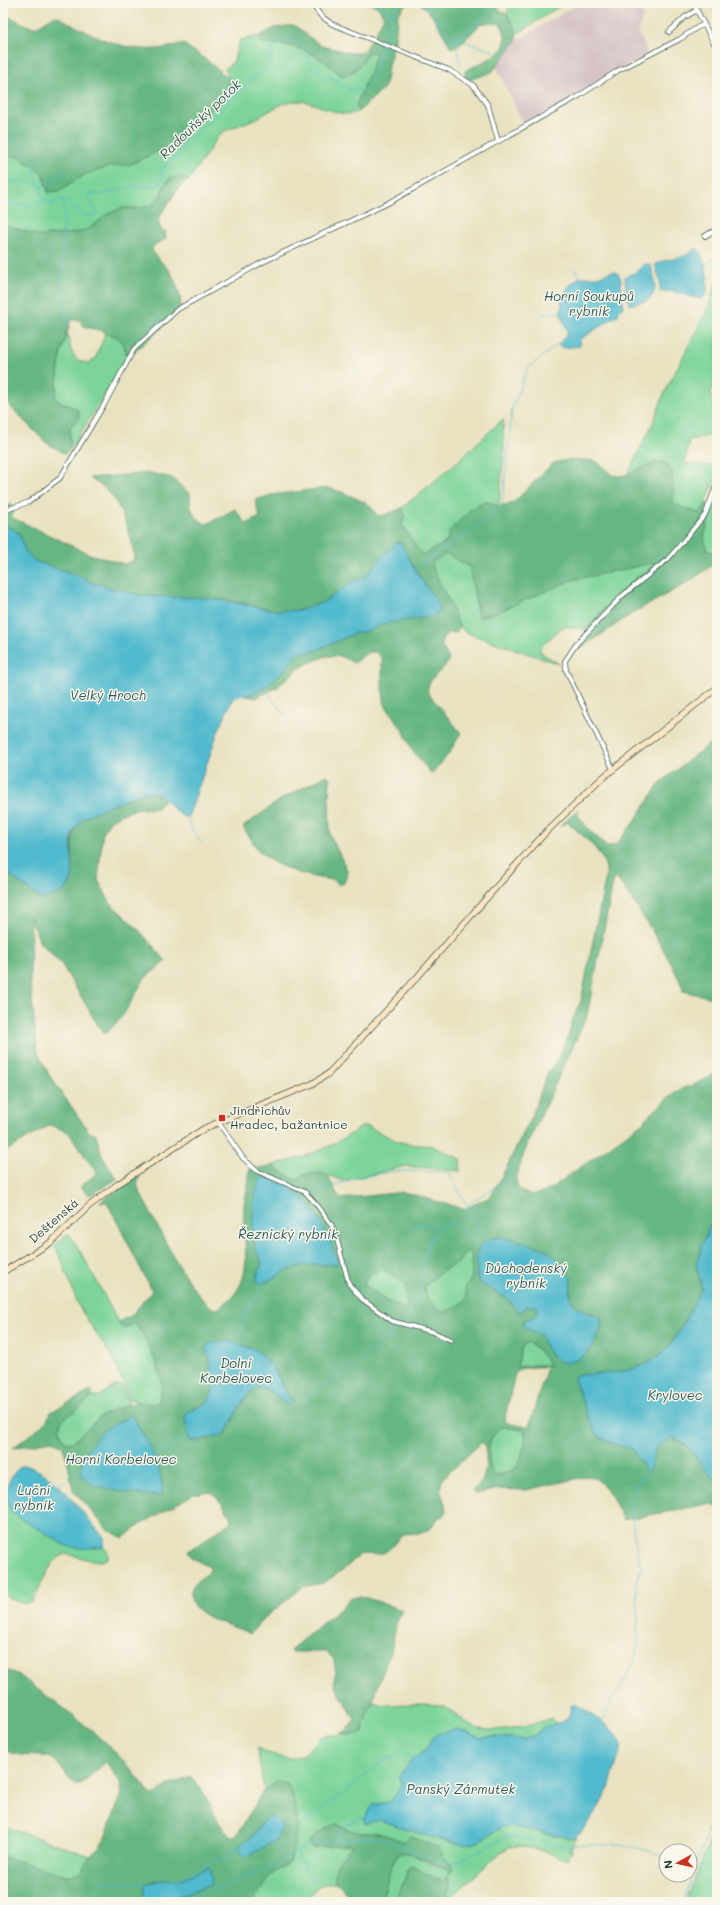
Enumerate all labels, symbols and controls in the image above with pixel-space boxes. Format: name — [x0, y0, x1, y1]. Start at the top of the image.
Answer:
water label: Radouňský potok — [155, 75, 245, 162]
water label: Horní Soukupů rybník — [544, 287, 634, 319]
water label: Velký Hroch — [70, 686, 146, 703]
place label: Jindřichův Hradec, bažantnice — [230, 1102, 348, 1132]
marker: Jindřichův Hradec, bažantnice — [217, 1113, 227, 1123]
street label: Deštenská — [25, 1194, 81, 1246]
water label: Řeznický rybník — [238, 1225, 339, 1242]
water label: Důchodenský rybník — [485, 1259, 567, 1291]
water label: Dolní Korbelovec — [200, 1354, 272, 1386]
water label: Krylovec — [648, 1386, 703, 1403]
water label: Horní Korbelovec — [66, 1450, 177, 1467]
water label: Luční rybník — [14, 1481, 55, 1513]
water label: Panský Zármutek — [407, 1780, 517, 1797]
north arrow — [658, 1843, 698, 1883]
text: N — [660, 1859, 676, 1870]

